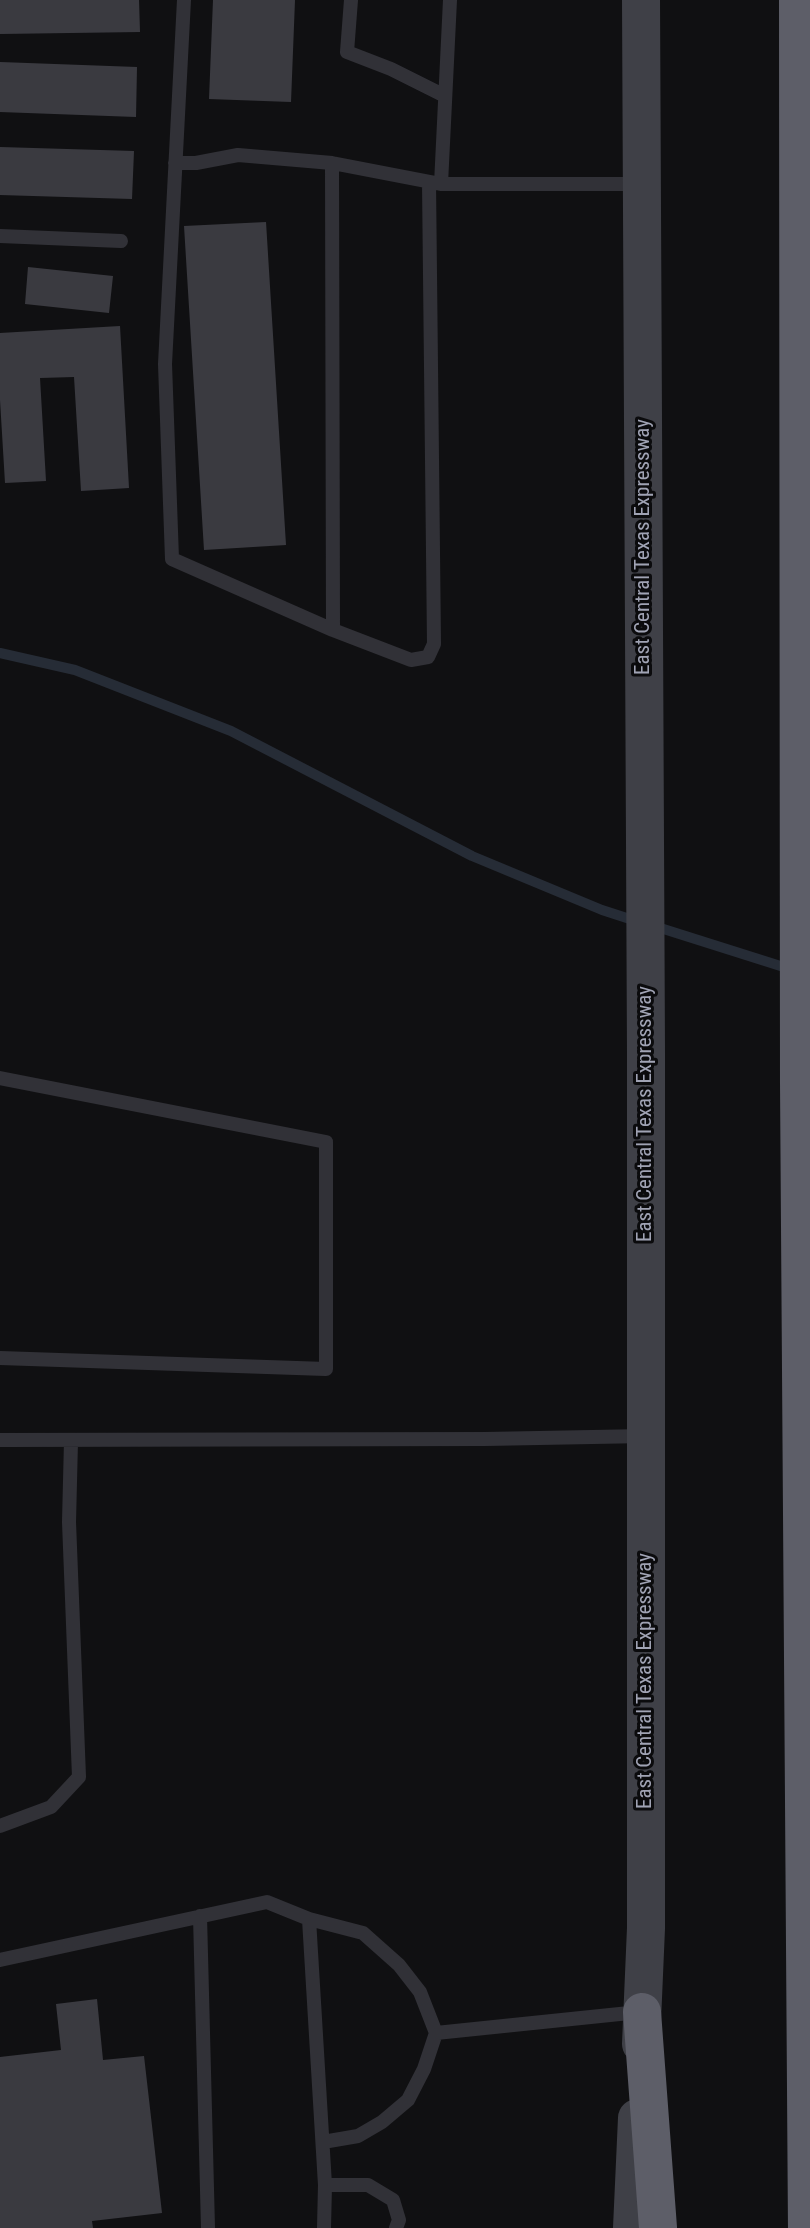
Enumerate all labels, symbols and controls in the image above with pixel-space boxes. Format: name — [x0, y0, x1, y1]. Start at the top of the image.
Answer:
street label: East Central Texas Expressway — [631, 419, 657, 675]
street label: East Central Texas Expressway — [633, 986, 659, 1242]
street label: East Central Texas Expressway — [633, 1553, 659, 1809]

